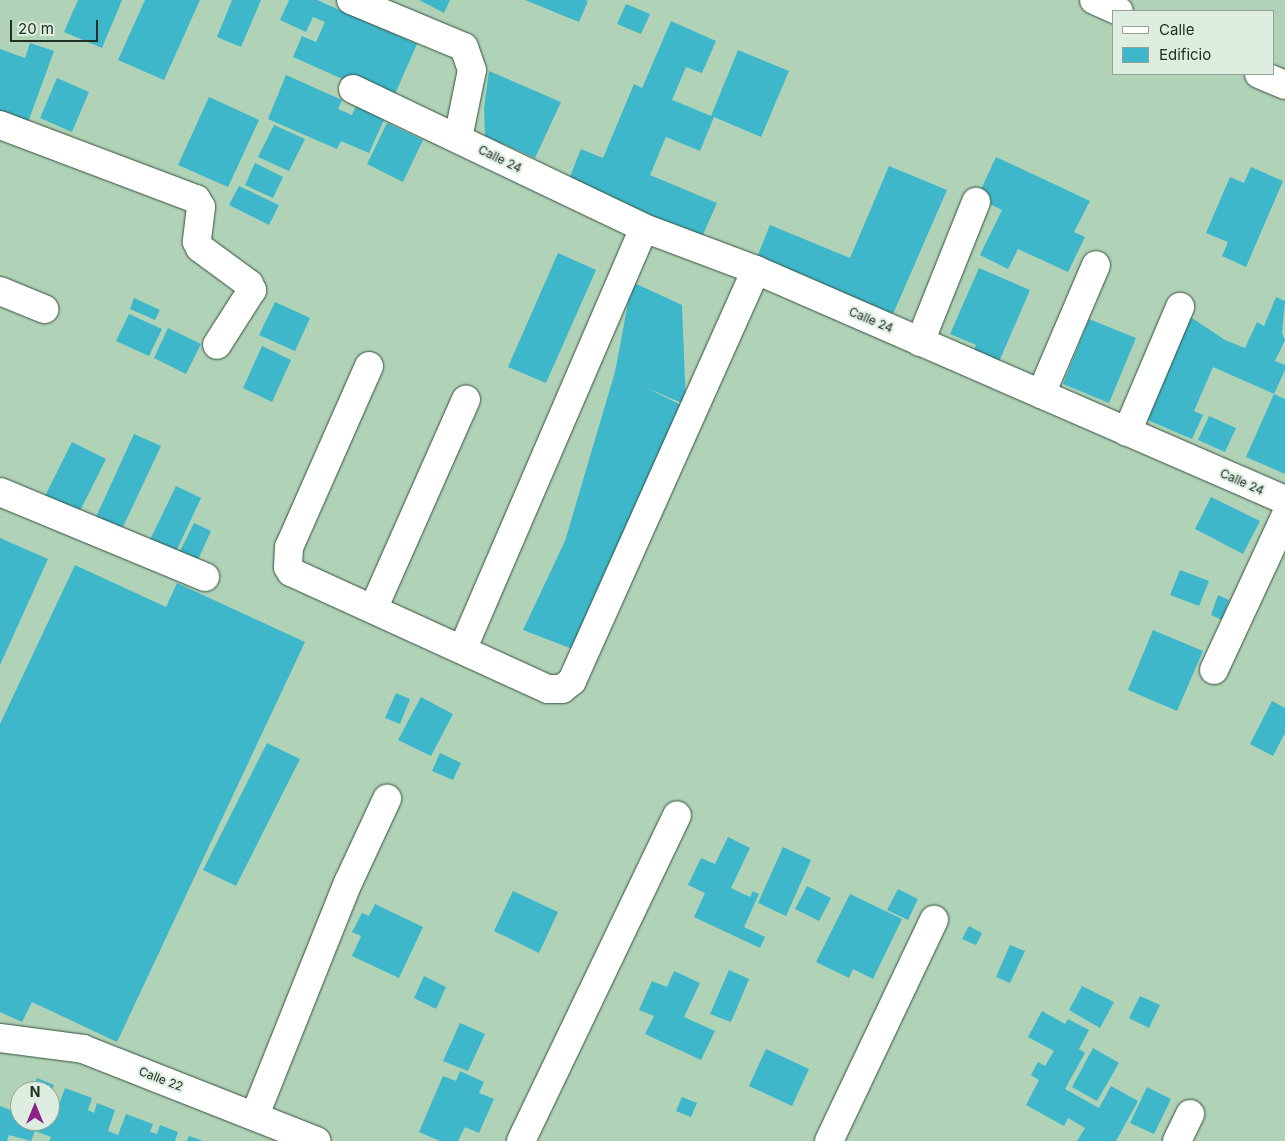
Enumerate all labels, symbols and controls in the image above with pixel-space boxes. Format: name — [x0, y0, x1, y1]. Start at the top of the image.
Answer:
scale bar — [12, 10, 100, 42]
legend — [1112, 10, 1275, 75]
text: 20 m — [18, 19, 54, 38]
text: Calle — [1159, 20, 1194, 39]
text: Edificio — [1159, 45, 1211, 64]
street label: Calle 24 — [476, 142, 524, 176]
street label: Calle 24 — [847, 304, 895, 336]
street label: Calle 24 — [1218, 466, 1266, 498]
street label: Calle 22 — [137, 1064, 185, 1094]
north arrow — [10, 1081, 60, 1131]
text: N — [30, 1083, 40, 1100]

